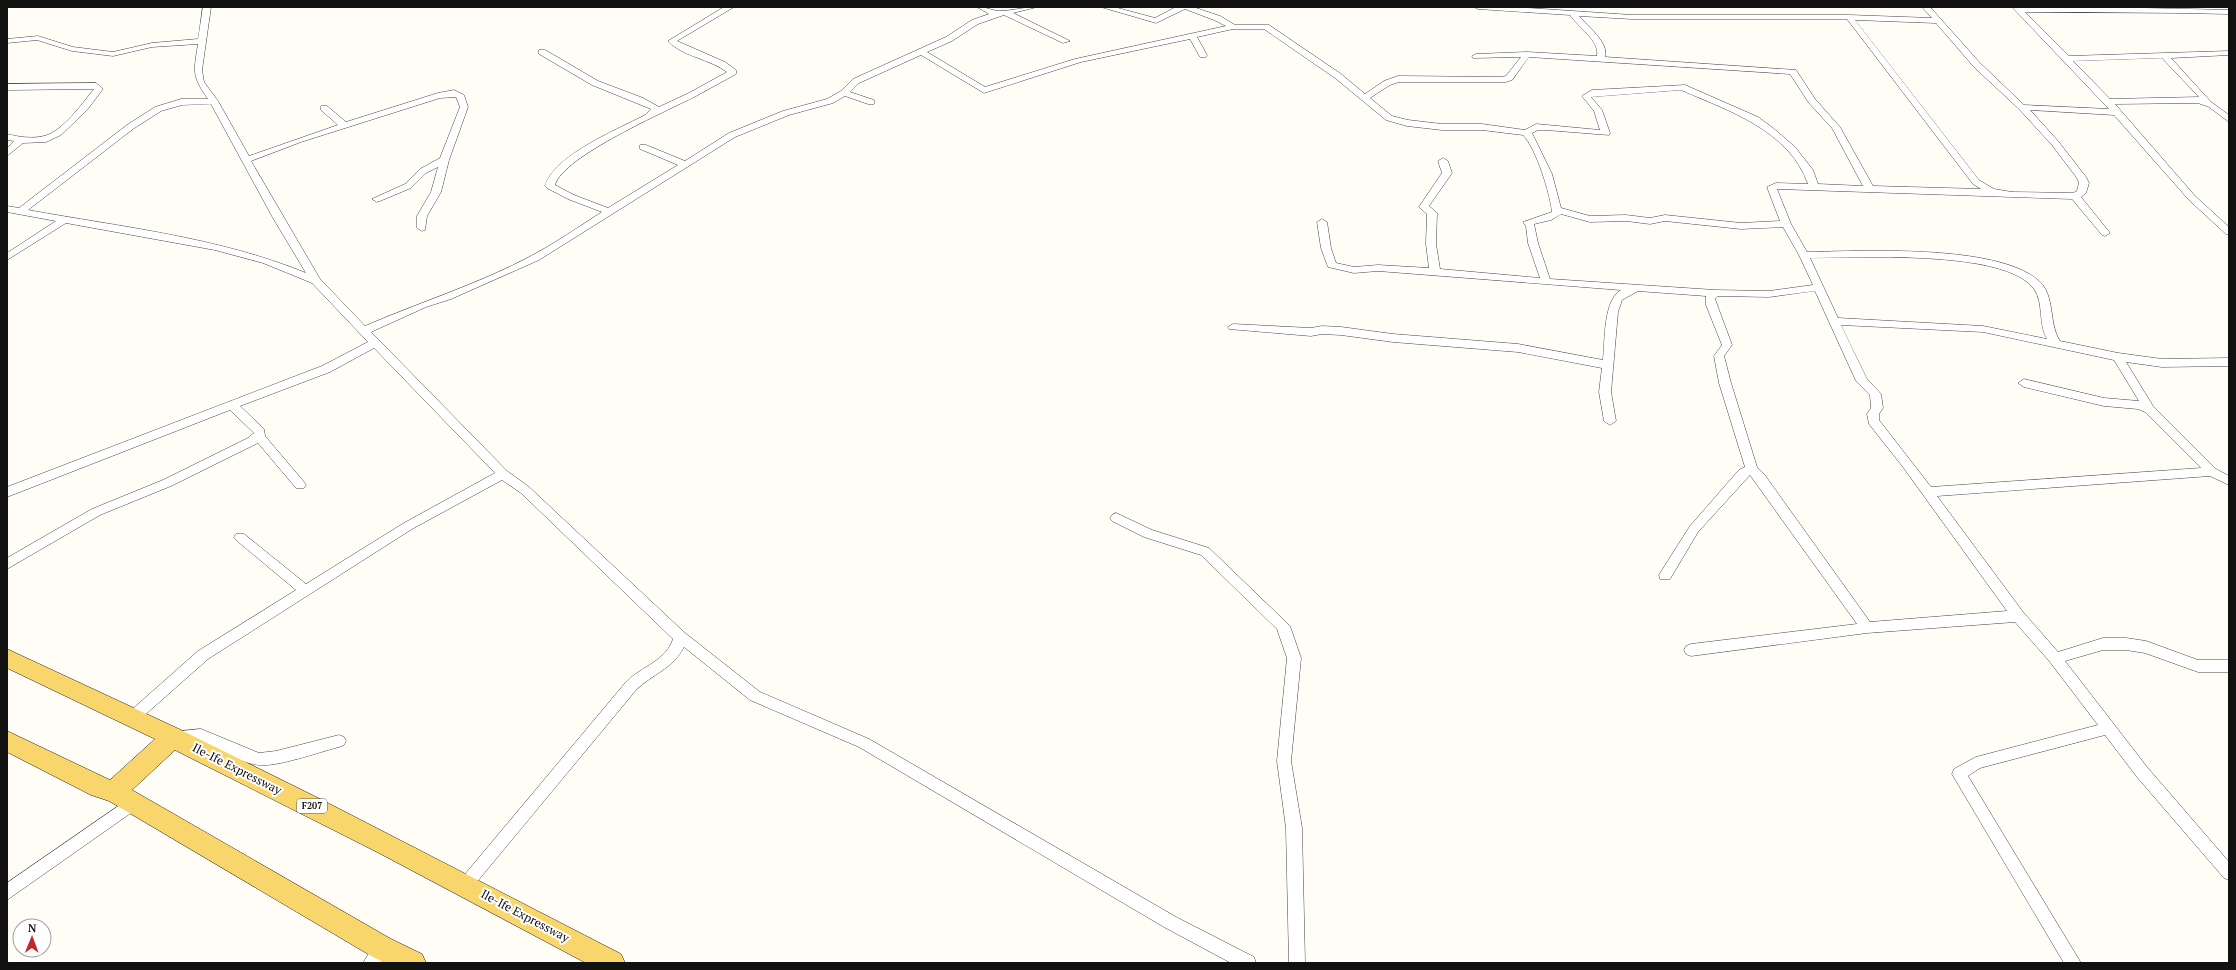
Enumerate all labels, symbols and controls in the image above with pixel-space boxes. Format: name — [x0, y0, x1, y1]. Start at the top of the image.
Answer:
street label: Ile-Ife Expressway — [190, 740, 285, 798]
road number: F207 — [297, 799, 327, 813]
street label: Ile-Ife Expressway — [478, 886, 573, 946]
north arrow — [12, 918, 52, 958]
text: N — [28, 921, 37, 935]

